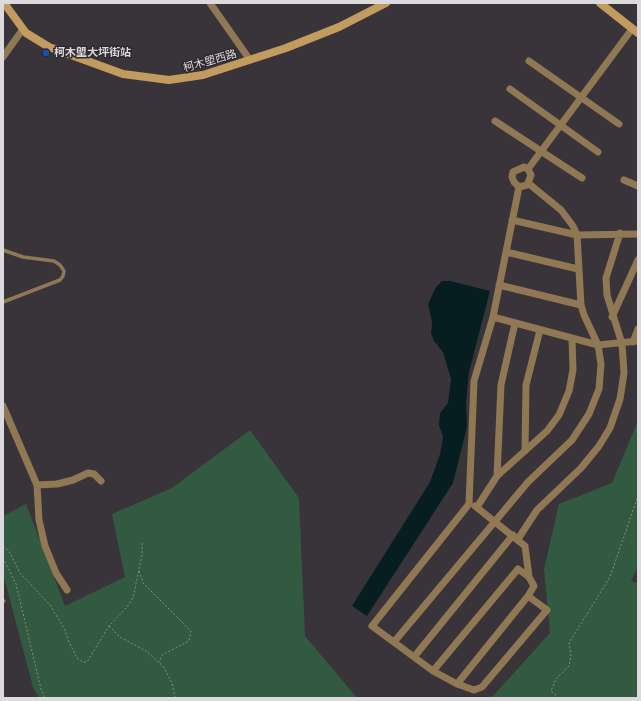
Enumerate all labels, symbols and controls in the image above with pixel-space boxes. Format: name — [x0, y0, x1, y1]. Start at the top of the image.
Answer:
place label: 柯木塱大坪街站 — [54, 46, 131, 60]
street label: 柯木塱西路 — [182, 47, 238, 75]
marker: 柯木塱大坪街站 — [41, 48, 51, 58]

